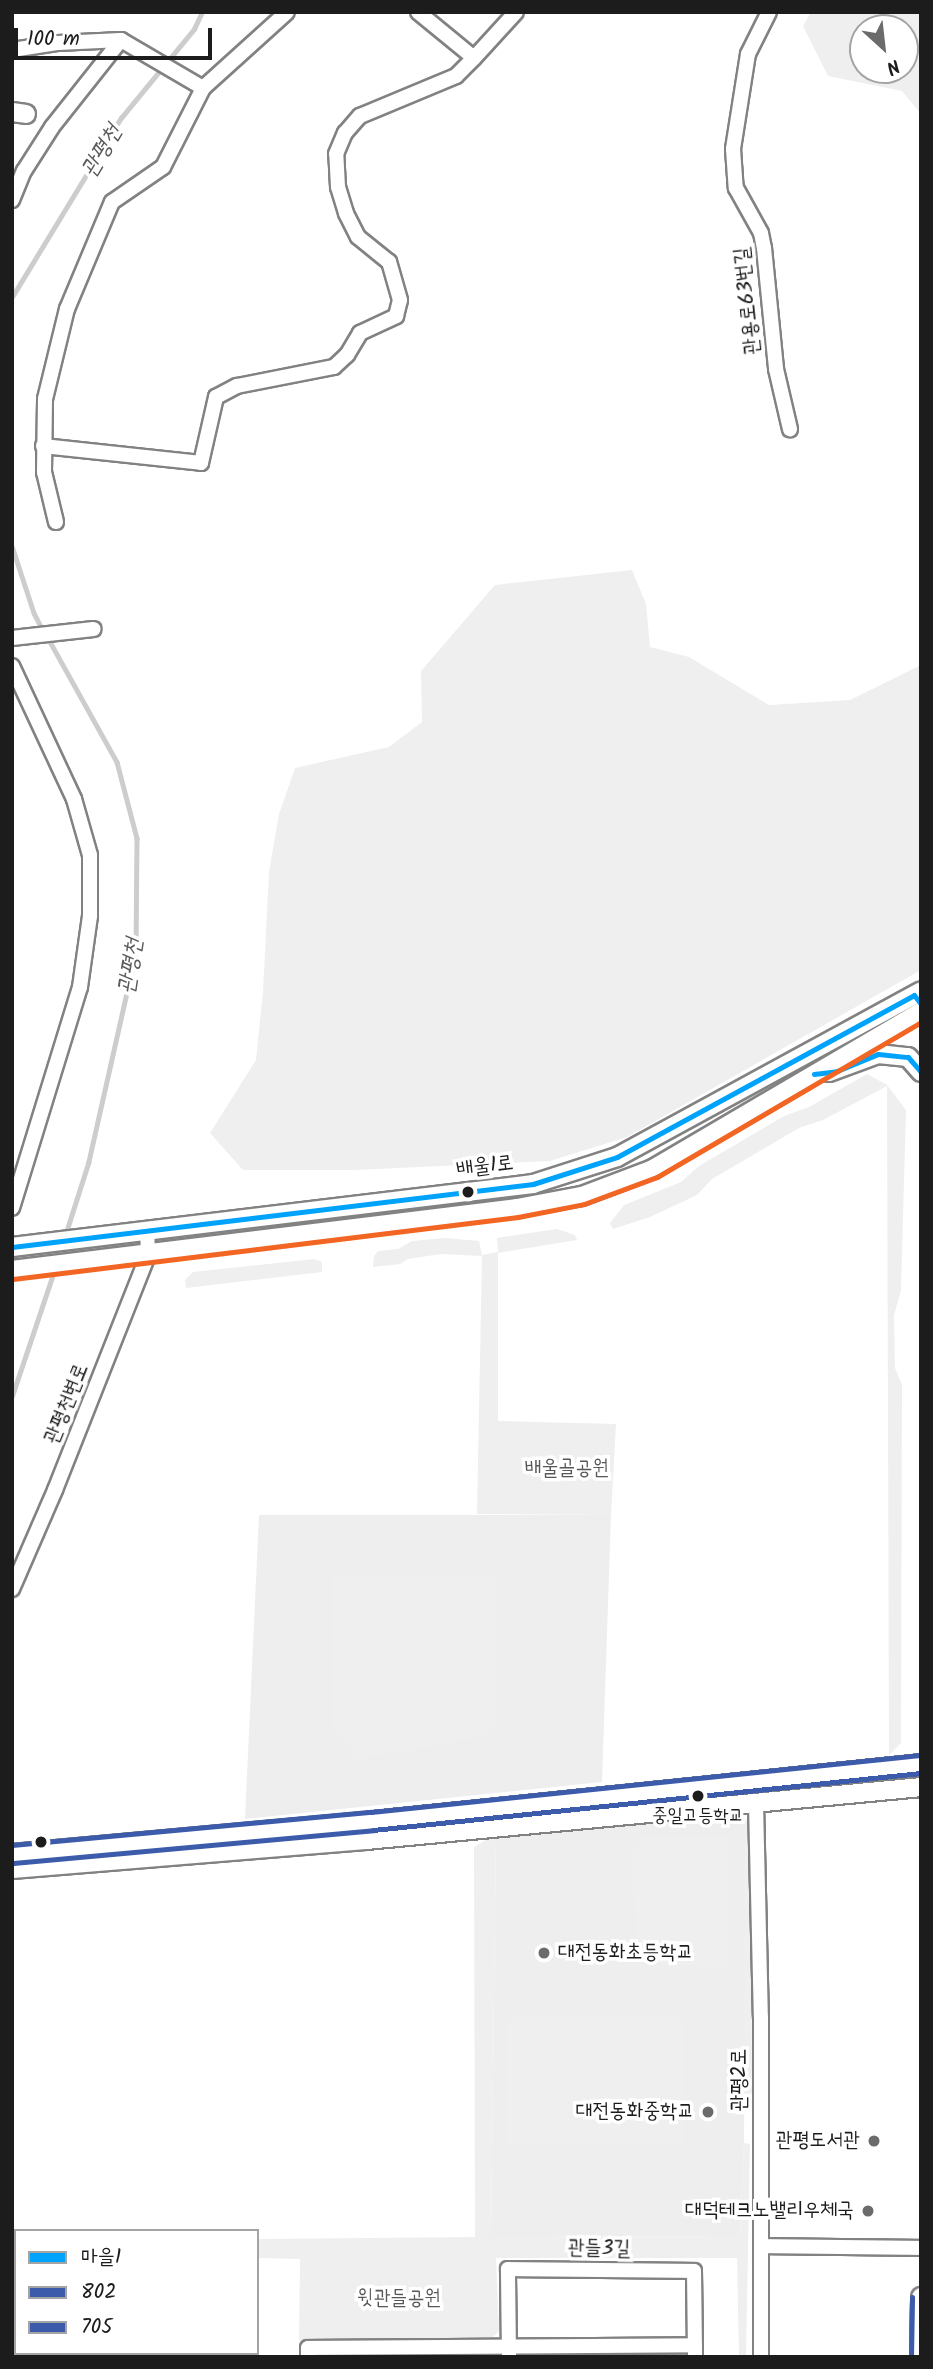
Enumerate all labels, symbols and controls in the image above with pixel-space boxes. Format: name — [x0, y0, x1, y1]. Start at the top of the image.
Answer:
scale bar — [18, 14, 215, 58]
north arrow — [849, 14, 919, 84]
text: 100 m — [27, 23, 80, 56]
text: N — [880, 50, 905, 82]
water label: 관평천 — [76, 120, 128, 182]
street label: 관용로63번길 — [730, 246, 766, 356]
water label: 관평천 — [113, 936, 149, 996]
street label: 배울1로 — [455, 1151, 515, 1183]
unlabelled marker — [461, 1185, 475, 1199]
street label: 관평천변로 — [39, 1360, 95, 1448]
park label: 배울골공원 — [525, 1456, 609, 1482]
marker: 중일고등학교 — [691, 1789, 705, 1803]
place label: 중일고등학교 — [652, 1806, 744, 1828]
unlabelled marker — [34, 1835, 48, 1849]
place label: 대전동화초등학교 — [558, 1940, 693, 1966]
marker: 대전동화초등학교 — [536, 1945, 552, 1961]
street label: 관평2로 — [727, 2049, 753, 2111]
place label: 대전동화중학교 — [576, 2099, 694, 2125]
marker: 대전동화중학교 — [700, 2104, 716, 2120]
place label: 관평도서관 — [776, 2128, 860, 2154]
marker: 관평도서관 — [866, 2133, 882, 2149]
place label: 대덕테크노밸리우체국 — [685, 2198, 854, 2224]
marker: 대덕테크노밸리우체국 — [860, 2203, 876, 2219]
legend — [14, 2229, 259, 2355]
street label: 관들3길 — [567, 2236, 631, 2262]
text: 마을1 — [81, 2241, 121, 2274]
text: 802 — [81, 2276, 116, 2309]
park label: 윗관들공원 — [357, 2286, 441, 2312]
text: 705 — [81, 2311, 112, 2344]

